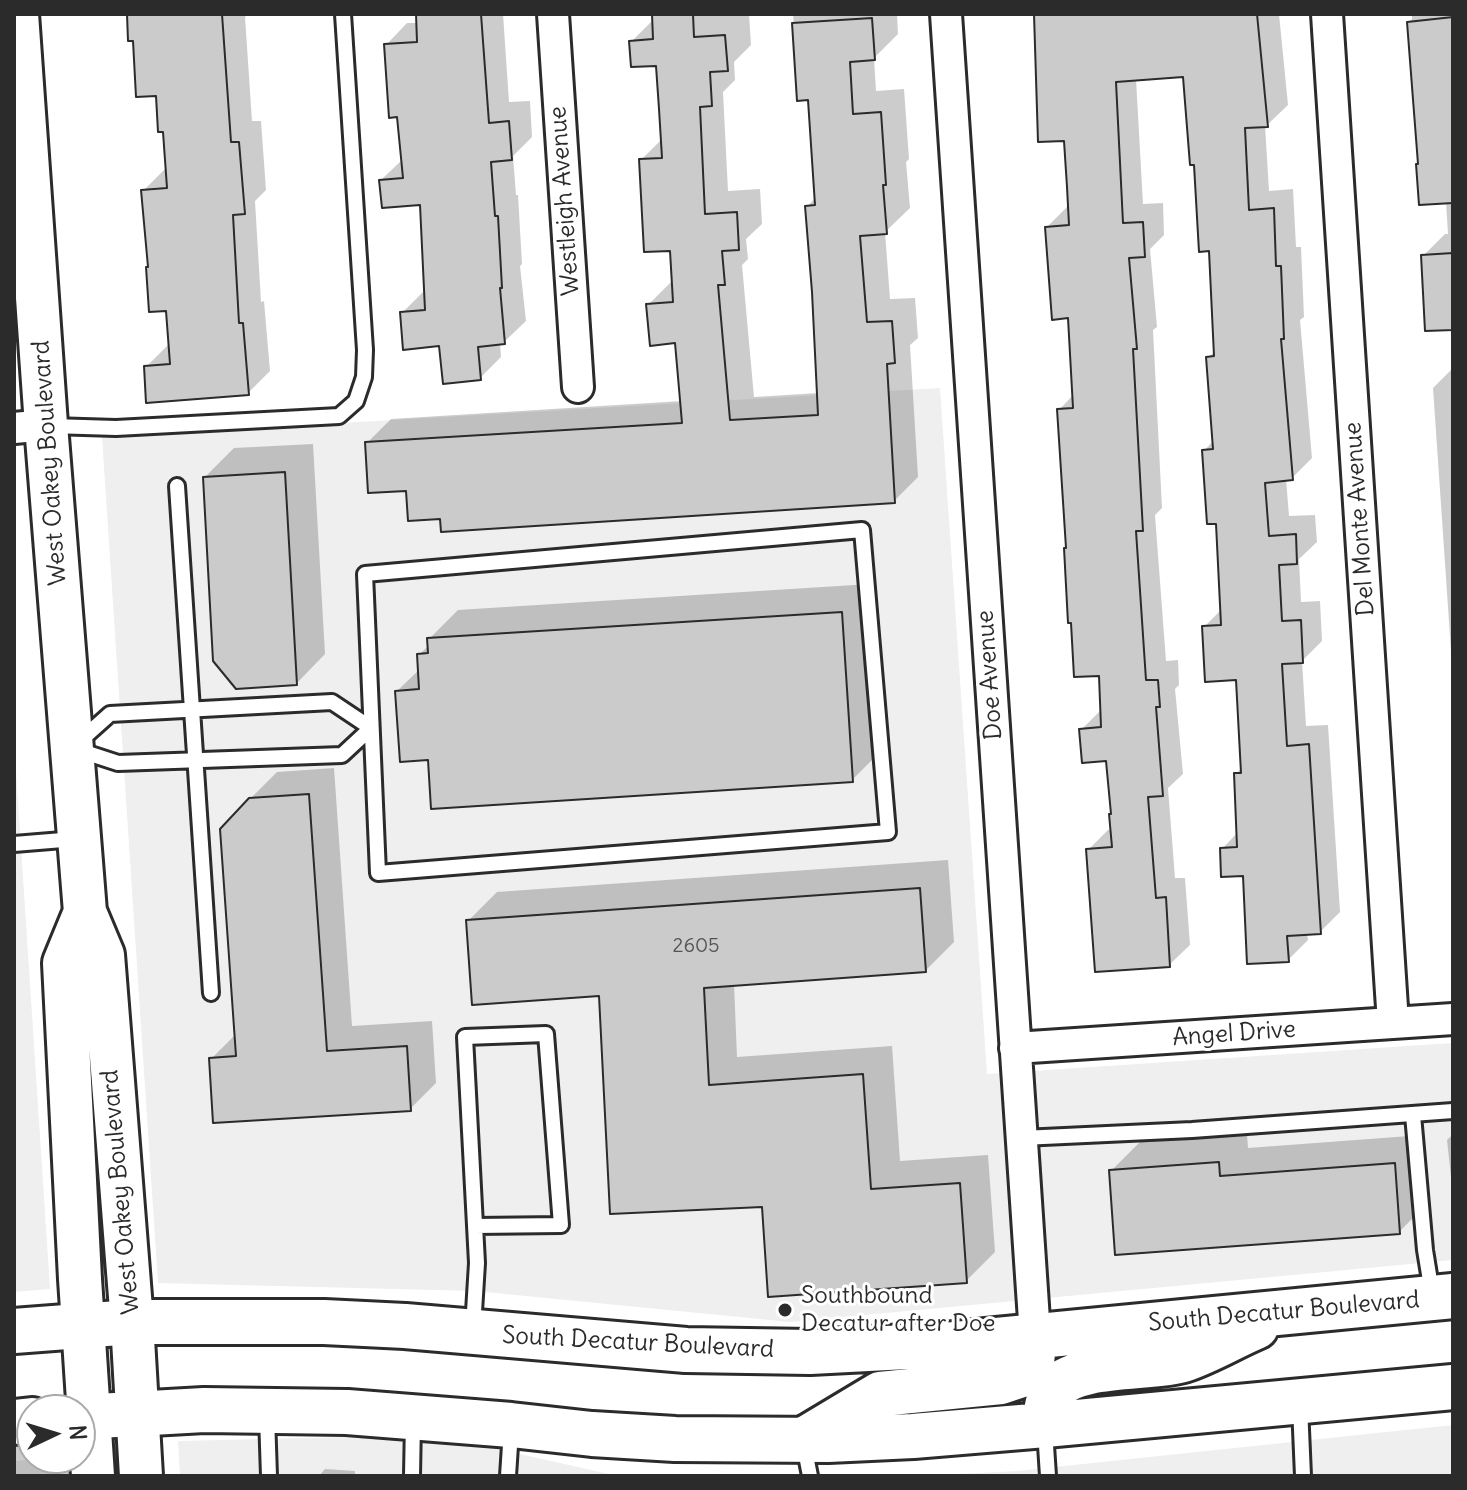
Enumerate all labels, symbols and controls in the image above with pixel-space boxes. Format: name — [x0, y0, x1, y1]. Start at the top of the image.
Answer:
street label: Westleigh Avenue — [544, 105, 586, 297]
street label: West Oakey Boulevard — [27, 339, 73, 587]
street label: Del Monte Avenue — [1339, 421, 1381, 617]
street label: Doe Avenue — [971, 609, 1009, 741]
house number: 2605 — [672, 934, 720, 958]
street label: Angel Drive — [1171, 1015, 1297, 1053]
street label: West Oakey Boulevard — [96, 1068, 146, 1316]
place label: Southbound Decatur after Doe — [801, 1282, 996, 1338]
street label: South Decatur Boulevard — [1147, 1286, 1421, 1338]
marker: Southbound Decatur after Doe — [776, 1301, 794, 1319]
street label: South Decatur Boulevard — [501, 1321, 775, 1365]
north arrow — [16, 1394, 96, 1474]
text: N — [63, 1424, 92, 1441]

